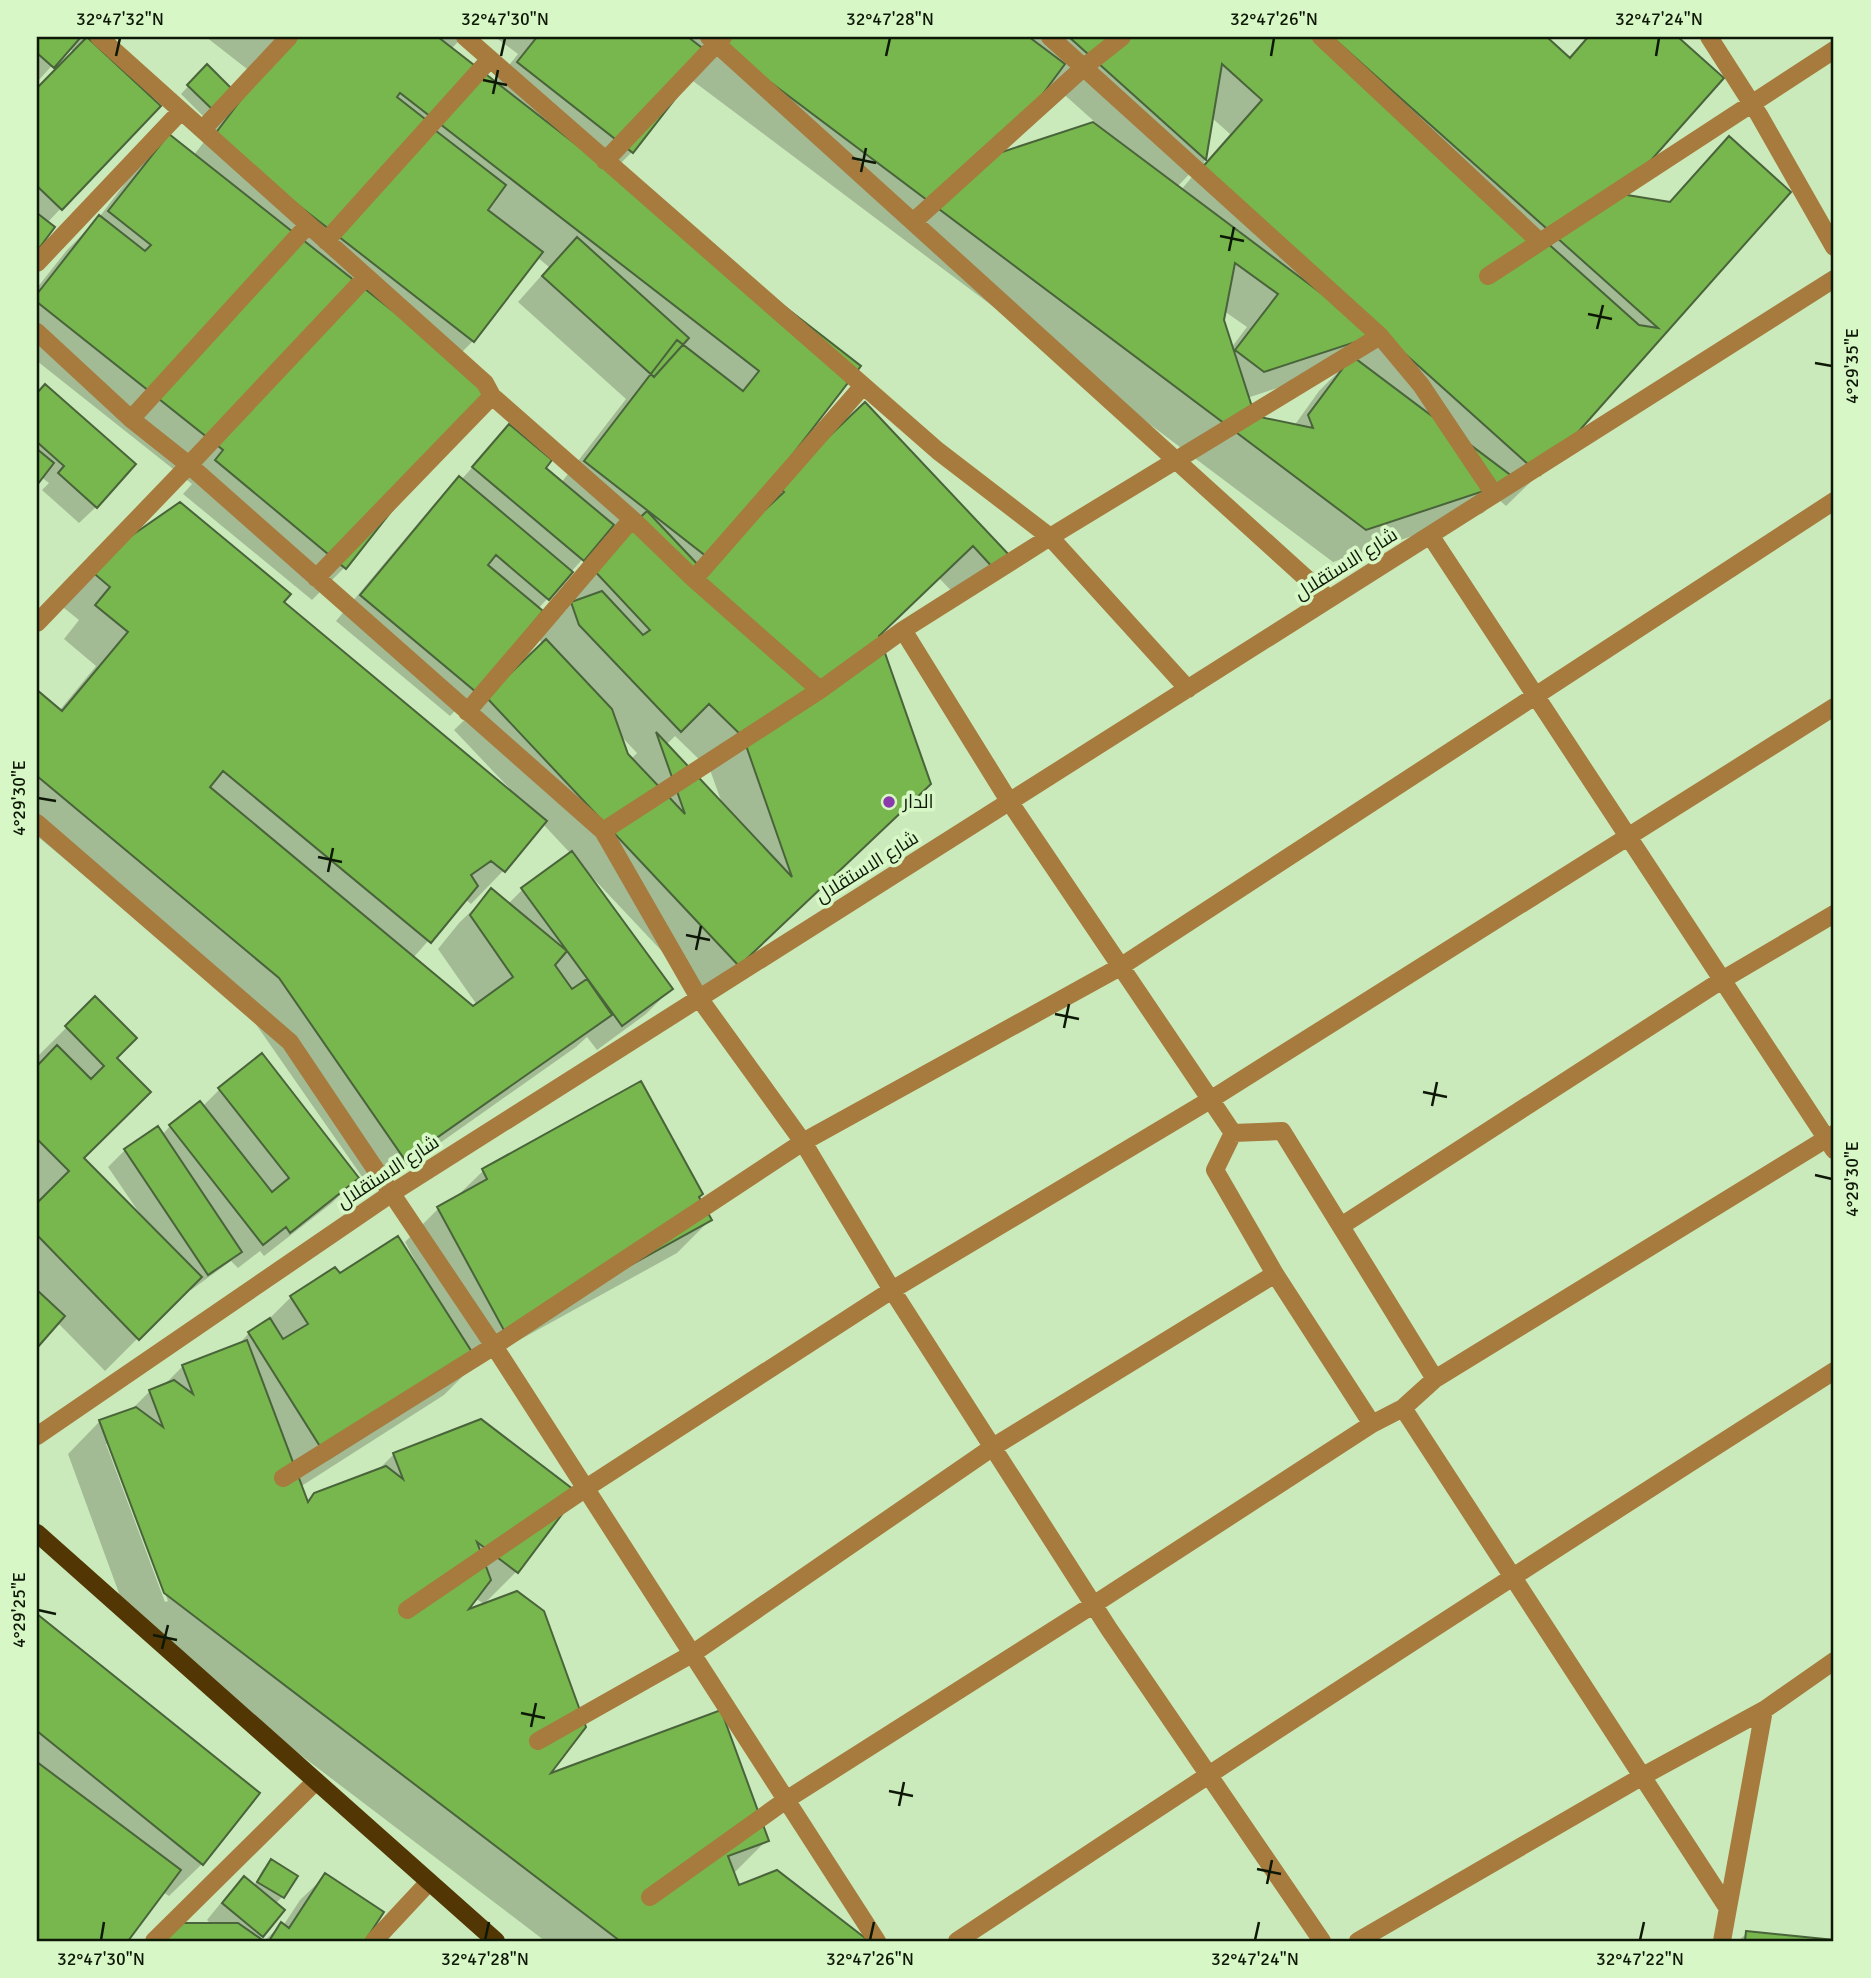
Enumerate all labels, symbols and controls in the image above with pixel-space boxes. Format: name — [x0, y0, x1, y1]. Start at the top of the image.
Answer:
text: 32°47'32"N — [76, 8, 164, 30]
text: 32°47'30"N — [461, 8, 549, 30]
text: 32°47'28"N — [846, 8, 934, 30]
text: 32°47'26"N — [1230, 8, 1318, 30]
text: 32°47'24"N — [1615, 8, 1703, 30]
text: 4°29'35"E — [1841, 328, 1863, 404]
street label: شارع الاستقلال — [1290, 523, 1403, 606]
text: 4°29'30"E — [8, 760, 30, 836]
place label: الدار — [902, 790, 934, 814]
marker: الدار — [881, 794, 897, 810]
street label: شارع الاستقلال — [811, 826, 924, 909]
street label: شارع الاستقلال — [332, 1130, 444, 1215]
text: 4°29'30"E — [1841, 1141, 1863, 1217]
text: 4°29'25"E — [8, 1572, 30, 1648]
text: 32°47'30"N — [57, 1948, 145, 1970]
text: 32°47'28"N — [441, 1948, 529, 1970]
text: 32°47'26"N — [826, 1948, 914, 1970]
text: 32°47'24"N — [1211, 1948, 1299, 1970]
text: 32°47'22"N — [1596, 1948, 1684, 1970]

